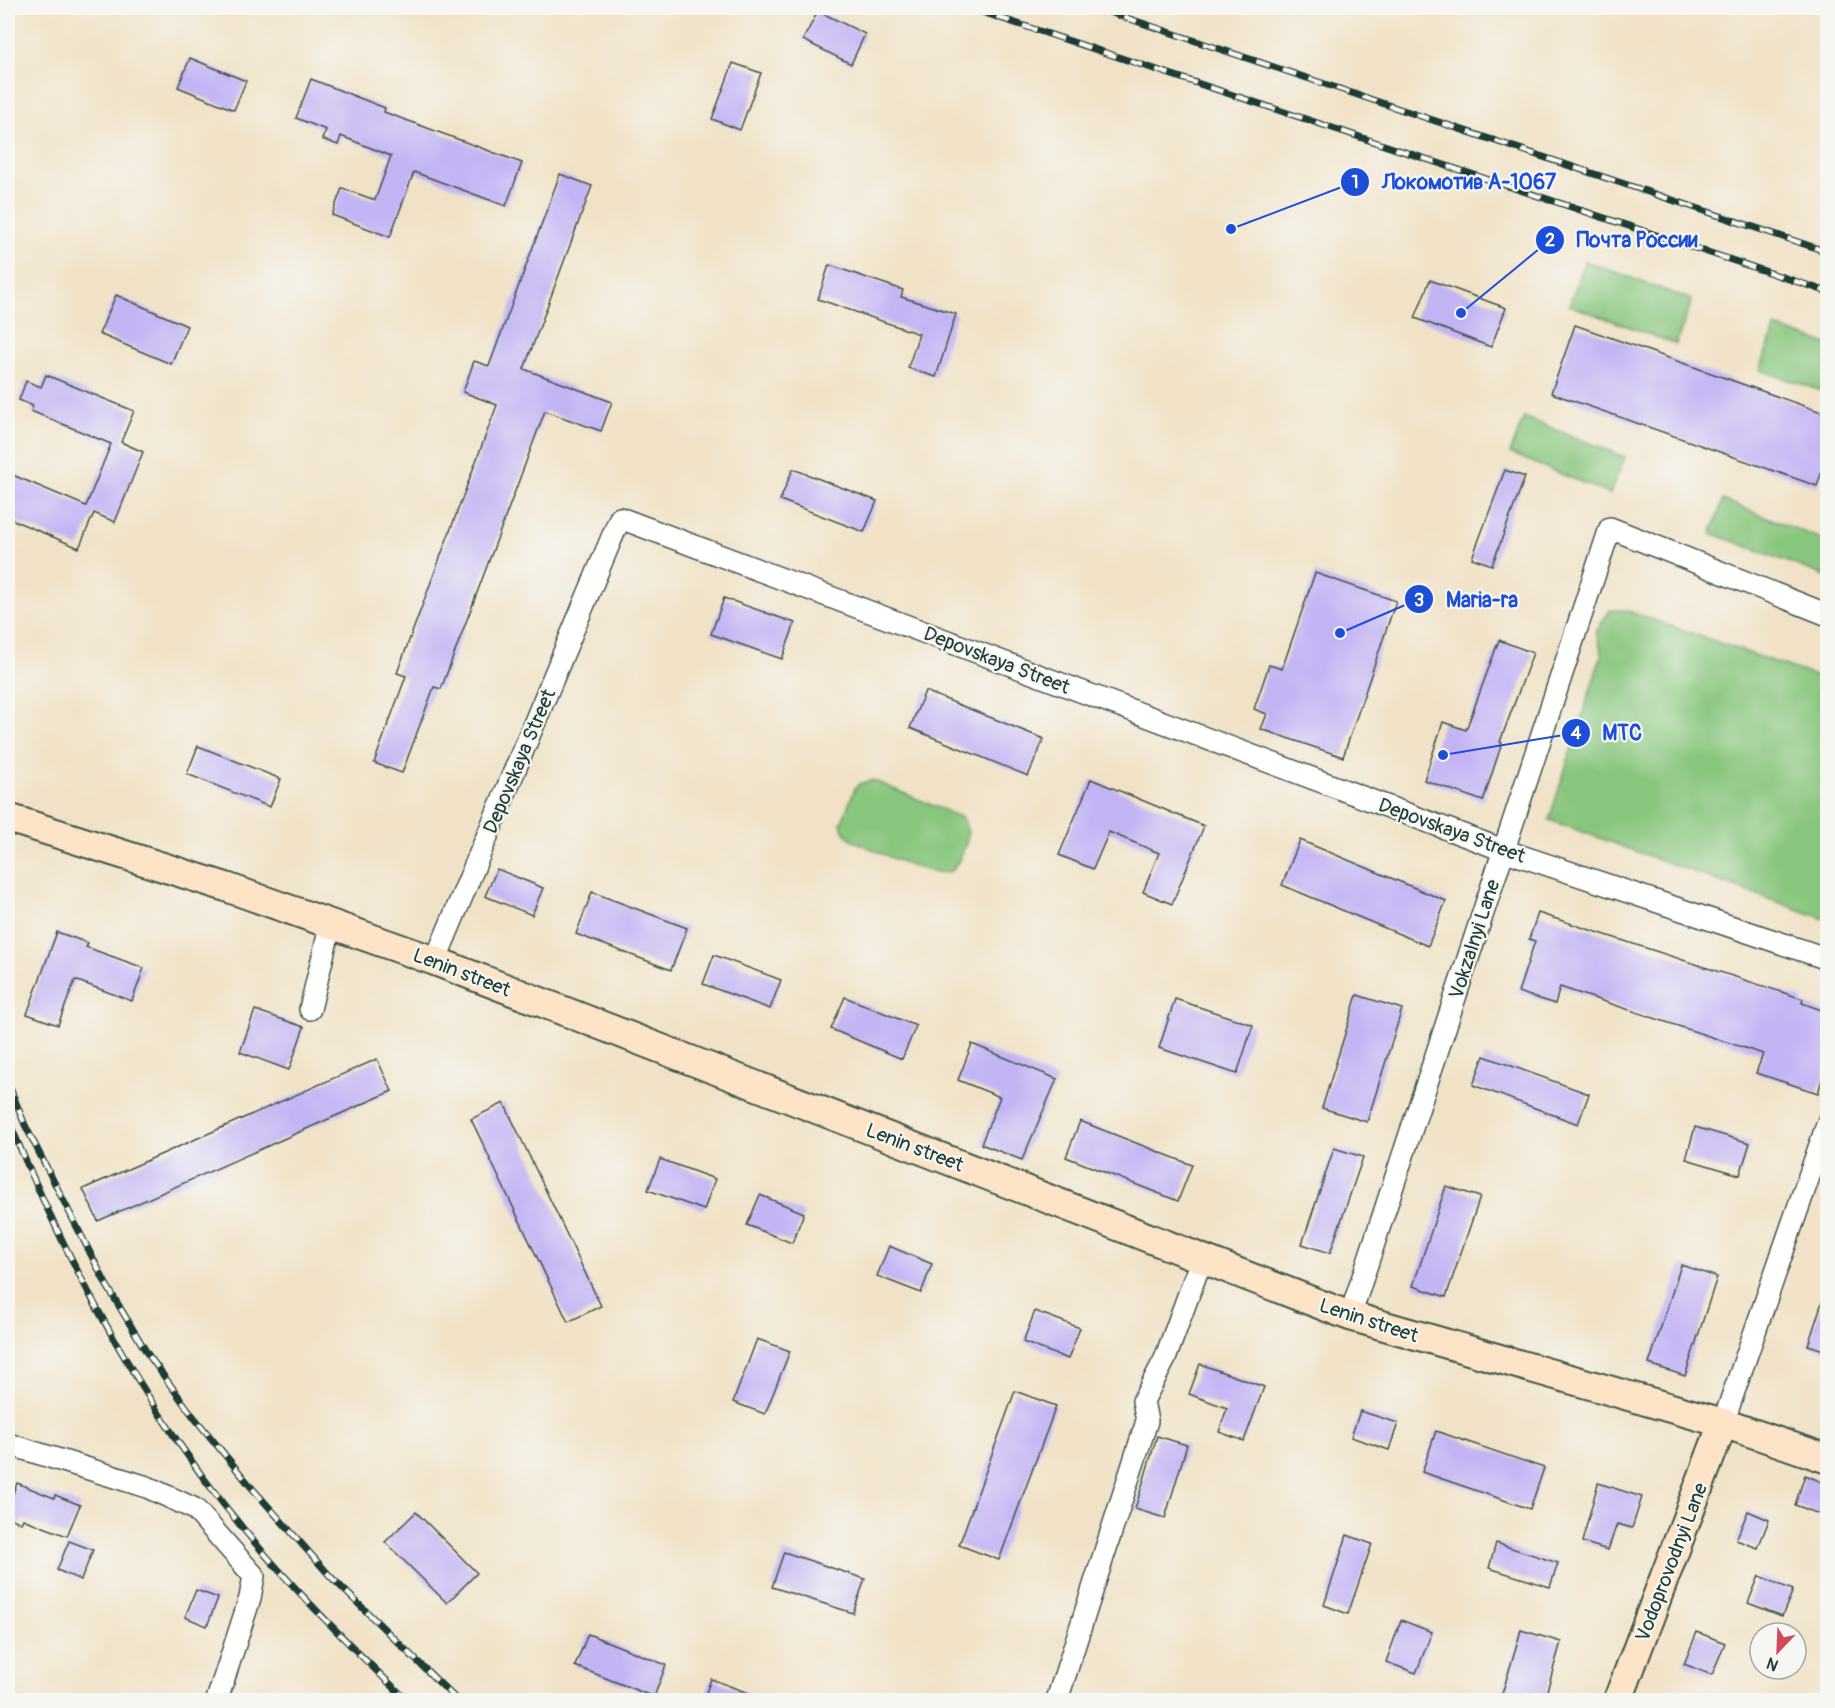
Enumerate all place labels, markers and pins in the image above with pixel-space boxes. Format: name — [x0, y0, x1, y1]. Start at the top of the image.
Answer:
callout: Локомотив А-1067 — [1340, 163, 1569, 202]
callout: Почта России — [1535, 220, 1710, 259]
callout: Maria-ra — [1404, 580, 1530, 619]
callout: МТС — [1561, 713, 1654, 752]

